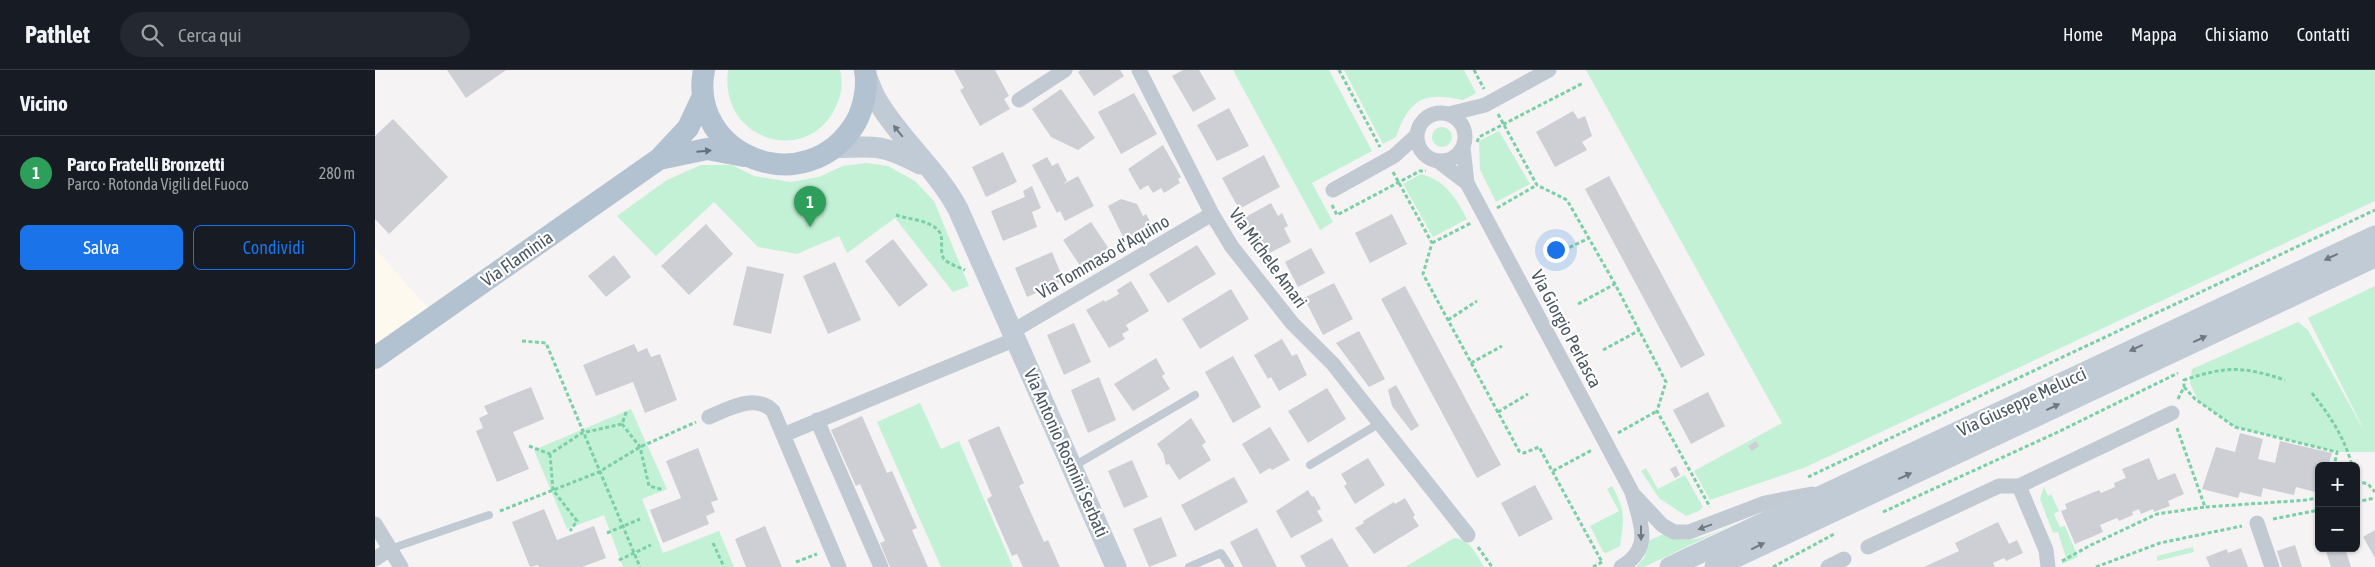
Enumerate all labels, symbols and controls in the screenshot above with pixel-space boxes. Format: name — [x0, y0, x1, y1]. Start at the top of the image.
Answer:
search box — [120, 12, 470, 57]
text: Pathlet — [25, 21, 90, 48]
icon: search — [138, 21, 166, 49]
text: Cerca qui — [178, 24, 242, 46]
text: Home — [2063, 24, 2103, 45]
text: Mappa — [2131, 24, 2177, 45]
text: Chi siamo — [2205, 24, 2269, 45]
text: Contatti — [2297, 24, 2350, 45]
text: Vicino — [20, 91, 68, 115]
one-way arrow — [892, 124, 903, 137]
one-way arrow — [696, 146, 712, 154]
text: Parco Fratelli Bronzetti — [67, 153, 225, 175]
text: 1 — [32, 164, 40, 182]
text: 280 m — [319, 164, 355, 182]
text: Parco · Rotonda Vigili del Fuoco — [67, 175, 249, 193]
pin: 1 — [794, 186, 826, 227]
street label: Via Michele Amari — [1225, 204, 1312, 312]
street label: Via Tommaso d'Aquino — [1033, 210, 1173, 303]
button: Salva — [20, 225, 183, 270]
button: Condividi — [193, 225, 355, 270]
street label: Via Flaminia — [477, 226, 557, 291]
your location — [1543, 237, 1569, 263]
one-way arrow — [2324, 253, 2338, 261]
street label: Via Giorgio Perlasca — [1527, 266, 1606, 391]
one-way arrow — [2193, 334, 2207, 342]
one-way arrow — [2129, 345, 2143, 353]
street label: Via Giuseppe Melucci — [1954, 363, 2089, 441]
street label: Via Antonio Rosmini Serbati — [1020, 365, 1113, 540]
one-way arrow — [2045, 403, 2060, 412]
map controls — [2315, 462, 2360, 552]
button: + — [2315, 462, 2360, 507]
one-way arrow — [1898, 472, 1912, 480]
button: − — [2315, 507, 2360, 552]
one-way arrow — [1697, 524, 1712, 531]
one-way arrow — [1637, 526, 1645, 542]
one-way arrow — [1751, 541, 1766, 550]

